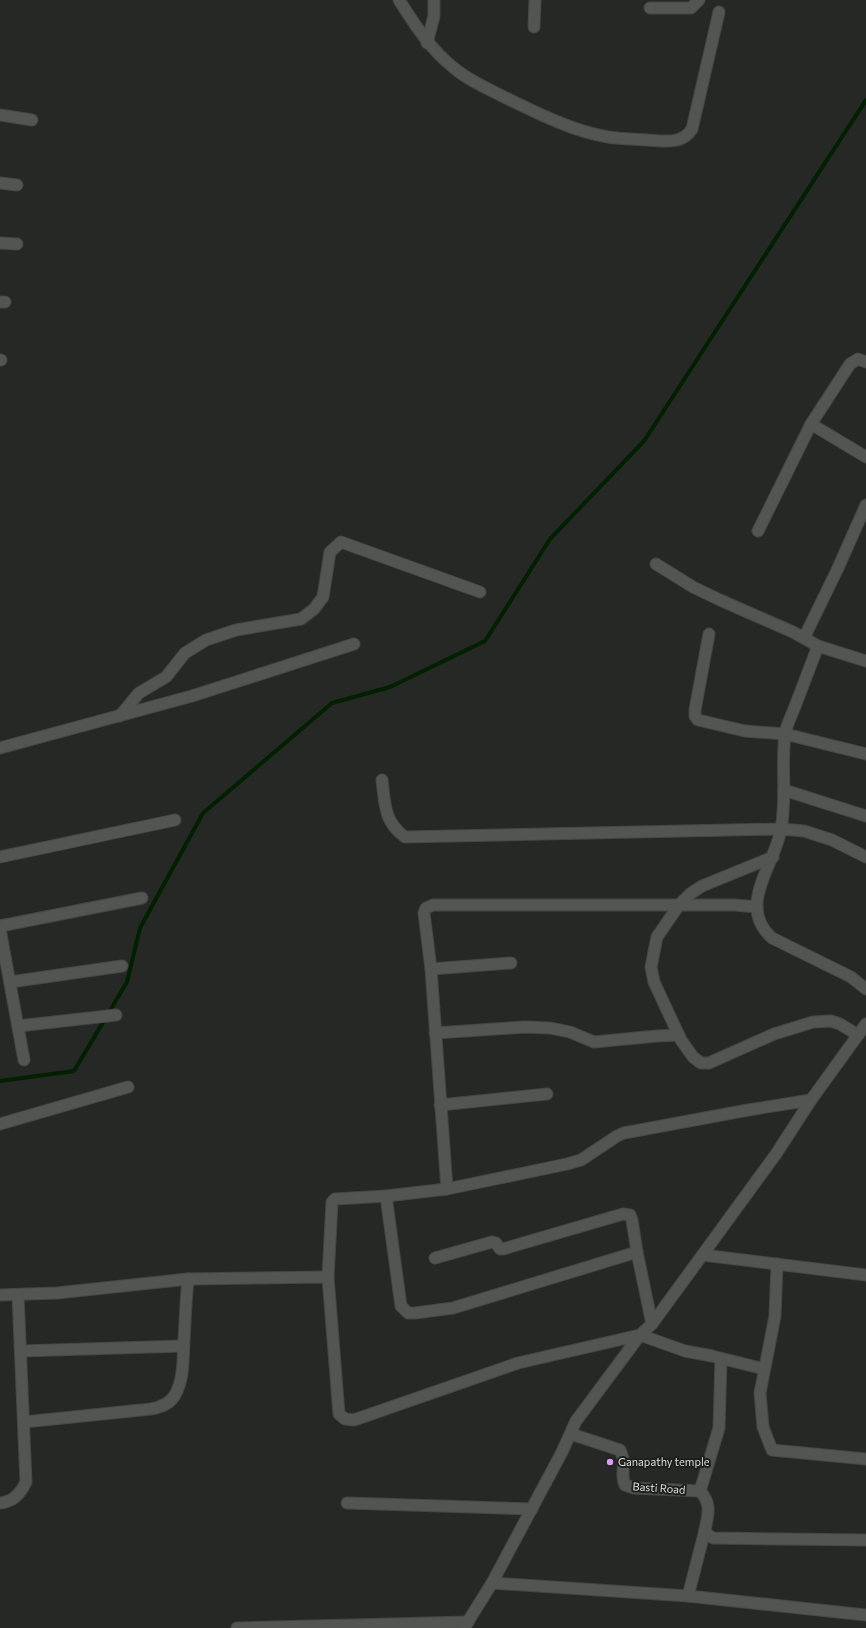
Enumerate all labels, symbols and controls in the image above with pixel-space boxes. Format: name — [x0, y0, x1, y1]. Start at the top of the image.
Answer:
place label: Ganapathy temple — [618, 1455, 710, 1468]
marker: Ganapathy temple — [605, 1457, 615, 1467]
street label: Basti Road — [632, 1479, 686, 1496]

